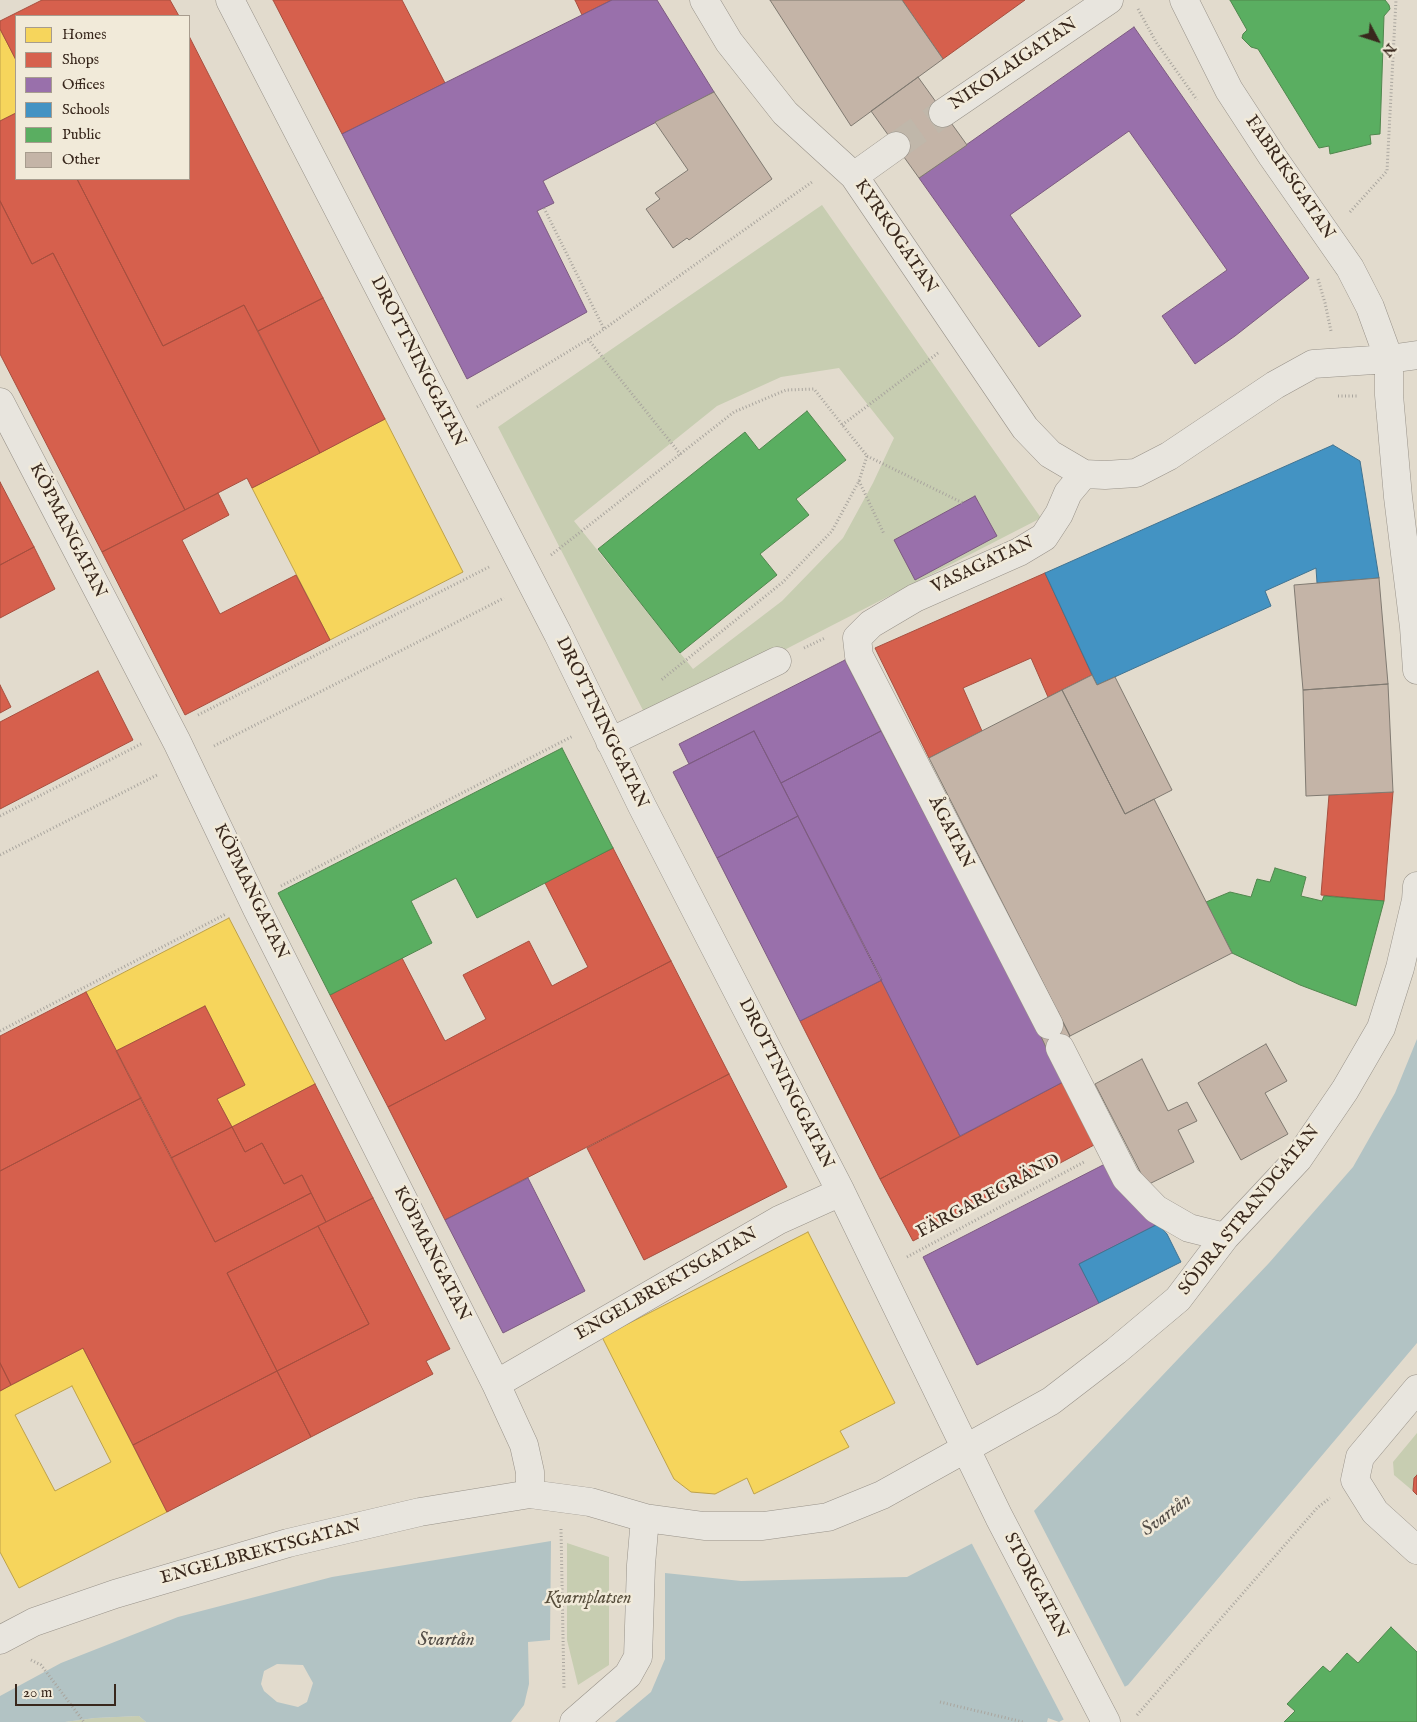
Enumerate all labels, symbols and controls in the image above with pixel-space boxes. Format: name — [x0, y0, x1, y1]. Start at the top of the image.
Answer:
street label: NIKOLAIGATAN — [946, 14, 1082, 116]
legend — [15, 15, 190, 180]
north arrow — [1352, 15, 1402, 65]
text: Homes — [62, 25, 106, 44]
text: N — [1378, 39, 1399, 60]
text: Shops — [62, 50, 99, 69]
text: Offices — [62, 75, 105, 94]
text: Schools — [62, 100, 110, 119]
street label: FABRIKSGATAN — [1240, 112, 1338, 244]
text: Public — [62, 125, 101, 144]
text: Other — [62, 150, 100, 169]
street label: KYRKOGATAN — [849, 176, 941, 298]
street label: DROTTNINGGATAN — [365, 273, 469, 451]
street label: KÖPMANGATAN — [24, 460, 110, 602]
street label: VASAGATAN — [928, 533, 1038, 599]
street label: DROTTNINGGATAN — [550, 634, 652, 812]
street label: ÅGATAN — [923, 793, 977, 873]
street label: KÖPMANGATAN — [208, 821, 292, 963]
street label: DROTTNINGGATAN — [733, 995, 837, 1173]
street label: SÖDRA STRANDGATAN — [1175, 1122, 1325, 1300]
street label: FÄRGAREGRÄND — [914, 1150, 1064, 1244]
street label: KÖPMANGATAN — [388, 1183, 474, 1325]
street label: ENGELBREKTSGATAN — [572, 1224, 762, 1346]
water label: Svartån — [1137, 1490, 1197, 1542]
street label: ENGELBREKTSGATAN — [158, 1516, 364, 1590]
street label: STORGATAN — [998, 1529, 1072, 1643]
park label: Kvarnplatsen — [545, 1588, 631, 1610]
water label: Svartån — [417, 1630, 475, 1652]
scale bar — [18, 1674, 119, 1706]
text: 20 m — [23, 1683, 52, 1702]

